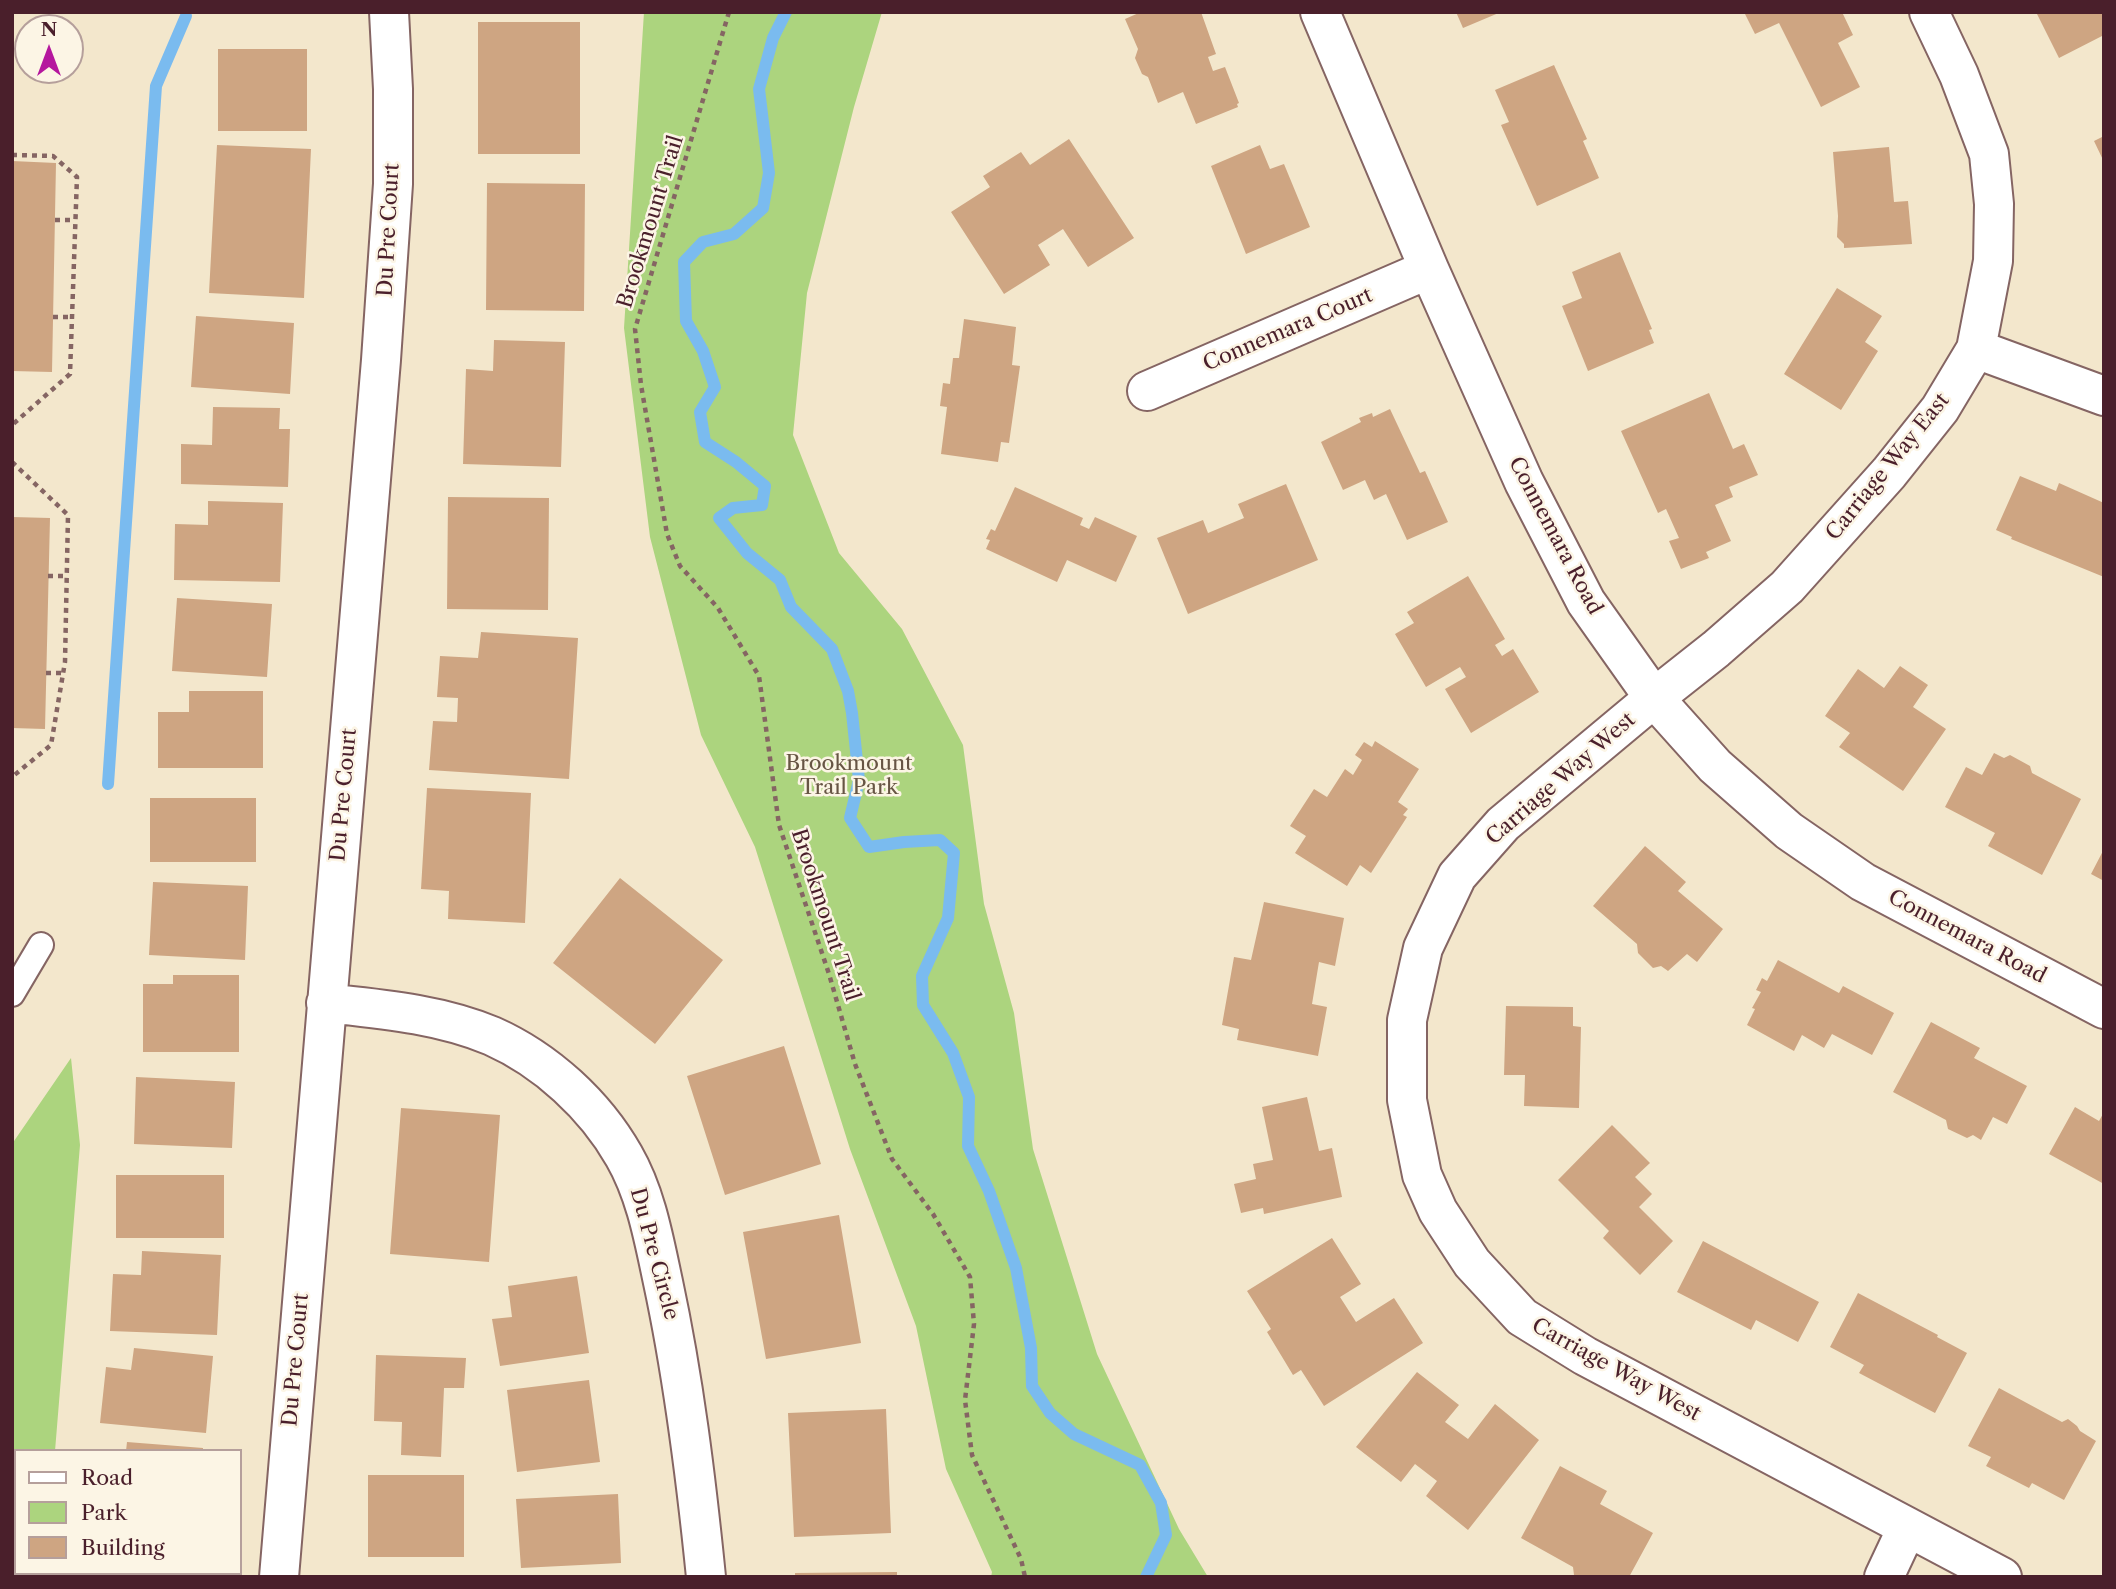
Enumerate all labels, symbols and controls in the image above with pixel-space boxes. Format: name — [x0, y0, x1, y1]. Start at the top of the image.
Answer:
north arrow — [14, 14, 84, 84]
text: N — [41, 18, 57, 41]
street label: Brookmount Trail — [613, 132, 689, 312]
street label: Du Pre Court — [373, 163, 405, 297]
street label: Connemara Court — [1200, 283, 1376, 377]
street label: Carriage Way East — [1821, 388, 1955, 546]
street label: Connemara Road — [1503, 453, 1607, 619]
street label: Carriage Way West — [1481, 707, 1641, 851]
street label: Du Pre Court — [326, 727, 362, 863]
park label: Brookmount Trail Park — [786, 751, 912, 801]
street label: Brookmount Trail — [785, 826, 865, 1004]
street label: Connemara Road — [1884, 885, 2050, 989]
street label: Du Pre Circle — [624, 1185, 684, 1323]
street label: Du Pre Court — [278, 1292, 314, 1428]
street label: Carriage Way West — [1527, 1313, 1705, 1427]
legend — [14, 1449, 242, 1575]
text: Road — [81, 1465, 133, 1490]
text: Park — [81, 1500, 127, 1525]
text: Building — [81, 1535, 165, 1560]

